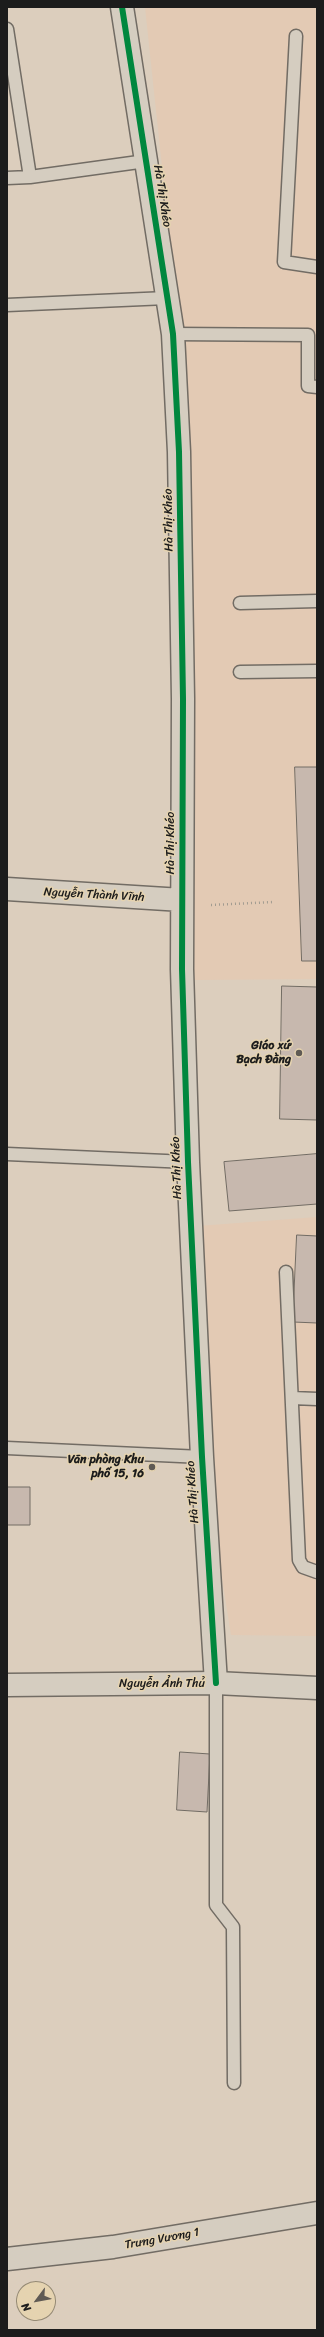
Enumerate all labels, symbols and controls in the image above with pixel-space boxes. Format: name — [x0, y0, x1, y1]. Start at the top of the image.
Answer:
street label: Hà Thị Khéo — [150, 164, 174, 228]
street label: Hà Thị Khéo — [161, 488, 177, 552]
street label: Hà Thị Khéo — [164, 812, 178, 874]
street label: Nguyễn Thành Vĩnh — [43, 885, 145, 905]
place label: Giáo xứ Bạch Đằng — [236, 1039, 291, 1067]
marker: Giáo xứ Bạch Đằng — [294, 1048, 304, 1058]
street label: Hà Thị Khéo — [169, 1136, 185, 1200]
place label: Văn phòng Khu phố 15, 16 — [68, 1453, 144, 1481]
street label: Hà Thị Khéo — [184, 1460, 202, 1524]
marker: Văn phòng Khu phố 15, 16 — [147, 1462, 157, 1472]
street label: Nguyễn Ảnh Thủ — [119, 1677, 205, 1691]
street label: Trưng Vương 1 — [124, 2225, 200, 2253]
north arrow — [16, 2281, 56, 2321]
text: N — [16, 2299, 36, 2315]

